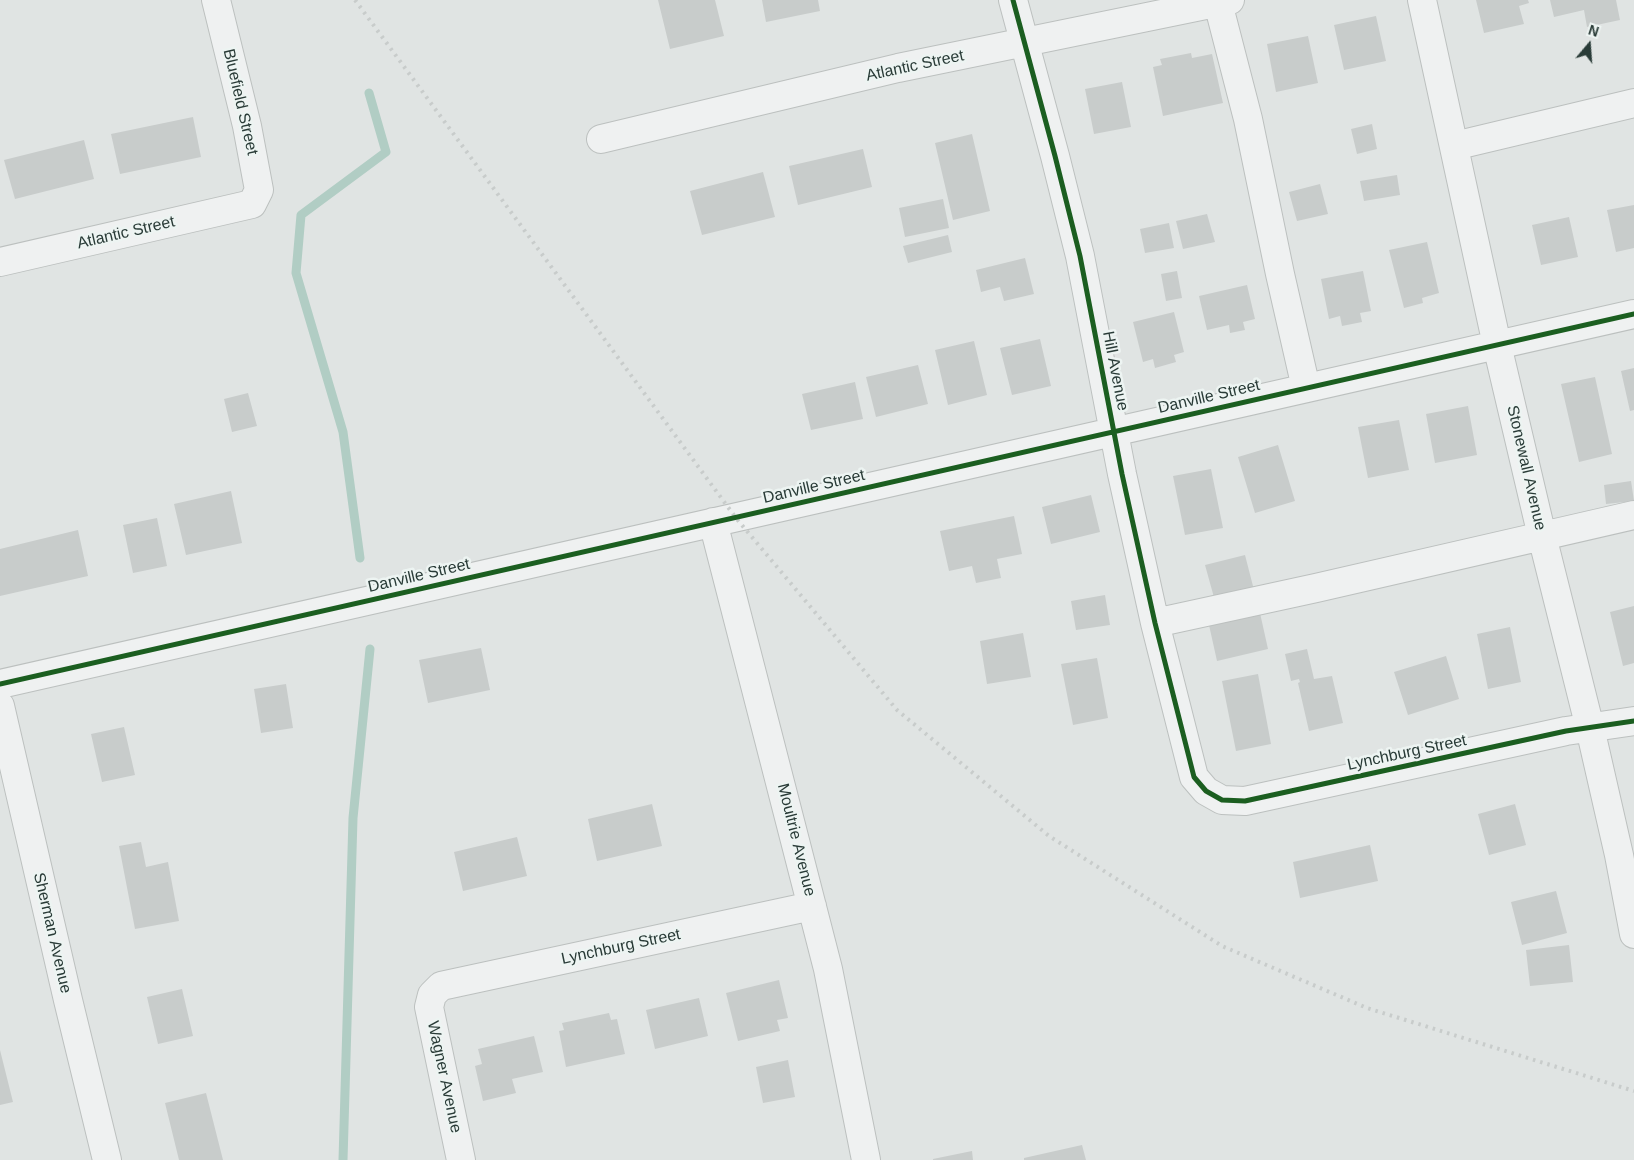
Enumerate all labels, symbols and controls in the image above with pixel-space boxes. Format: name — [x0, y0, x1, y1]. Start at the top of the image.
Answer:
north arrow — [1564, 20, 1614, 70]
text: N — [1586, 22, 1601, 40]
street label: Atlantic Street — [864, 46, 966, 86]
street label: Bluefield Street — [218, 47, 262, 157]
street label: Atlantic Street — [75, 212, 177, 254]
street label: Hill Avenue — [1098, 330, 1132, 412]
street label: Danville Street — [1156, 376, 1262, 418]
street label: Stonewall Avenue — [1502, 404, 1550, 532]
street label: Danville Street — [761, 466, 867, 508]
street label: Danville Street — [366, 555, 472, 597]
street label: Lynchburg Street — [1346, 731, 1468, 775]
street label: Moultrie Avenue — [773, 782, 819, 898]
street label: Sherman Avenue — [29, 871, 75, 995]
street label: Lynchburg Street — [560, 925, 682, 969]
street label: Wagner Avenue — [423, 1019, 465, 1135]

